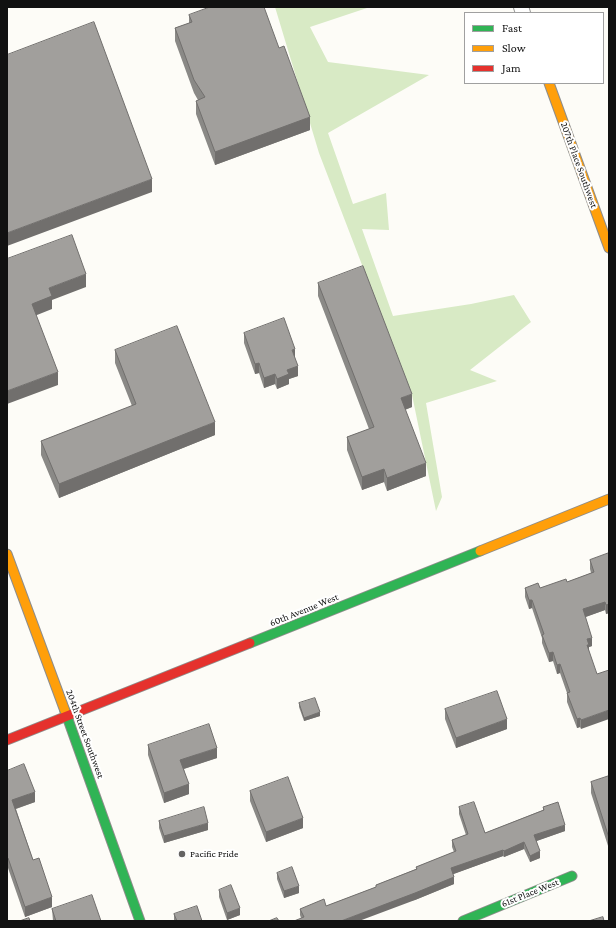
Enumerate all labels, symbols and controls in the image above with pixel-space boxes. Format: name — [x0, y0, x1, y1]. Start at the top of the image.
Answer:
legend — [464, 12, 604, 84]
text: Fast — [502, 21, 522, 35]
text: Slow — [502, 41, 526, 55]
text: Jam — [502, 61, 521, 75]
street label: 207th Place Southwest — [558, 120, 600, 210]
street label: 60th Avenue West — [268, 591, 340, 629]
street label: 204th Street Southwest — [63, 688, 107, 780]
place label: Pacific Pride — [190, 848, 238, 860]
marker: Pacific Pride — [177, 849, 187, 859]
street label: 61st Place West — [500, 876, 560, 910]

